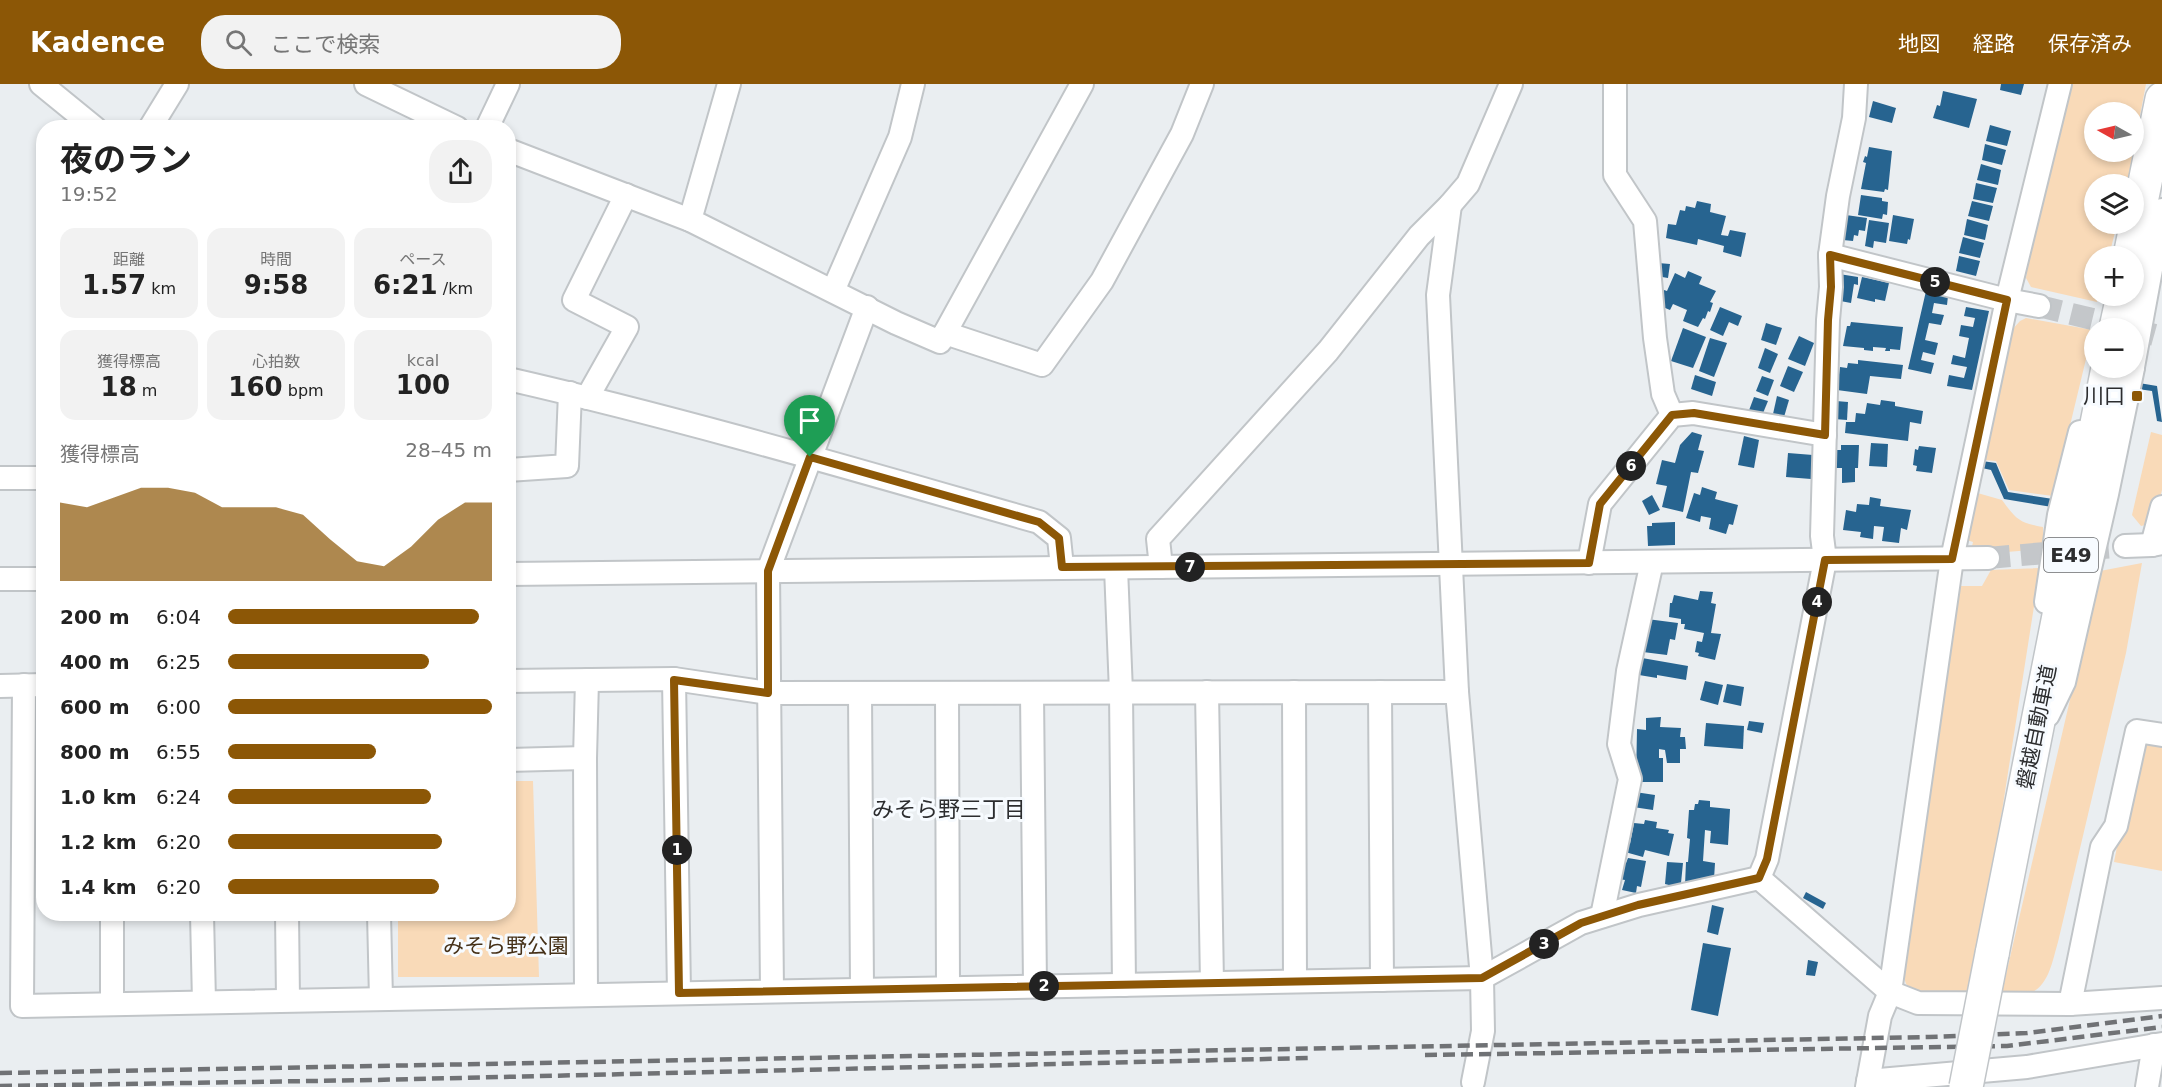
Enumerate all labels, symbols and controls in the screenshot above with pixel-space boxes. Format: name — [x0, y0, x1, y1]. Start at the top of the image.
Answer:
search box — [201, 15, 621, 69]
text: Kadence — [30, 26, 165, 59]
icon: search — [222, 26, 255, 59]
text: ここで検索 — [270, 32, 380, 57]
text: 地図 — [1898, 32, 1940, 56]
text: 経路 — [1973, 32, 2015, 56]
text: 保存済み — [2048, 32, 2132, 56]
north arrow — [2084, 102, 2144, 162]
map controls — [2084, 102, 2144, 378]
text: 夜のラン — [60, 140, 192, 179]
button: share — [429, 140, 492, 203]
button: layers — [2084, 174, 2144, 234]
text: 19:52 — [60, 182, 118, 206]
button: + — [2084, 246, 2144, 306]
text: 距離 — [113, 250, 145, 269]
text: 時間 — [260, 250, 292, 269]
text: ペース — [399, 250, 447, 269]
pin: 5 — [1920, 267, 1950, 297]
text: 1.57 — [82, 270, 146, 300]
text: 9:58 — [244, 270, 308, 300]
text: 6:21 — [373, 270, 438, 300]
text: 5 — [1929, 272, 1941, 291]
text: km — [146, 279, 176, 298]
text: /km — [438, 279, 473, 298]
button: − — [2084, 318, 2144, 378]
text: kcal — [407, 351, 439, 370]
text: 獲得標高 — [97, 352, 161, 371]
text: 心拍数 — [252, 352, 300, 371]
text: 100 — [396, 370, 450, 400]
text: 18 — [101, 372, 137, 402]
text: 160 — [228, 372, 283, 402]
text: m — [137, 381, 157, 400]
text: bpm — [283, 381, 324, 400]
place label: 川口 — [2083, 384, 2125, 408]
marker: 川口 — [2130, 389, 2144, 403]
pin — [784, 395, 835, 457]
icon: arrive — [793, 404, 826, 437]
text: 28–45 m — [405, 438, 492, 462]
text: 獲得標高 — [60, 442, 140, 466]
pin: 6 — [1616, 451, 1646, 481]
text: 6 — [1625, 456, 1637, 475]
road number: E49 — [2044, 538, 2098, 572]
pin: 7 — [1175, 552, 1205, 582]
text: 7 — [1184, 557, 1196, 576]
pin: 4 — [1802, 587, 1832, 617]
text: 4 — [1811, 592, 1823, 611]
text: 200 m — [60, 605, 130, 629]
text: 6:04 — [156, 605, 201, 629]
text: 400 m — [60, 650, 130, 674]
text: 6:25 — [156, 650, 201, 674]
street label: 磐越自動車道 — [2013, 663, 2061, 791]
text: 600 m — [60, 695, 130, 719]
text: 6:00 — [156, 695, 201, 719]
text: 800 m — [60, 740, 130, 764]
text: 6:55 — [156, 740, 201, 764]
text: 1.0 km — [60, 785, 137, 809]
text: 6:24 — [156, 785, 201, 809]
district label: みそら野三丁目 — [872, 797, 1026, 822]
text: 1.2 km — [60, 830, 137, 854]
text: 6:20 — [156, 830, 201, 854]
pin: 1 — [662, 835, 692, 865]
text: 1 — [671, 840, 683, 859]
text: 1.4 km — [60, 875, 137, 899]
text: 6:20 — [156, 875, 201, 899]
pin: 3 — [1529, 929, 1559, 959]
park label: みそら野公園 — [443, 934, 569, 958]
text: 3 — [1538, 934, 1550, 953]
pin: 2 — [1029, 971, 1059, 1001]
text: 2 — [1038, 976, 1050, 995]

